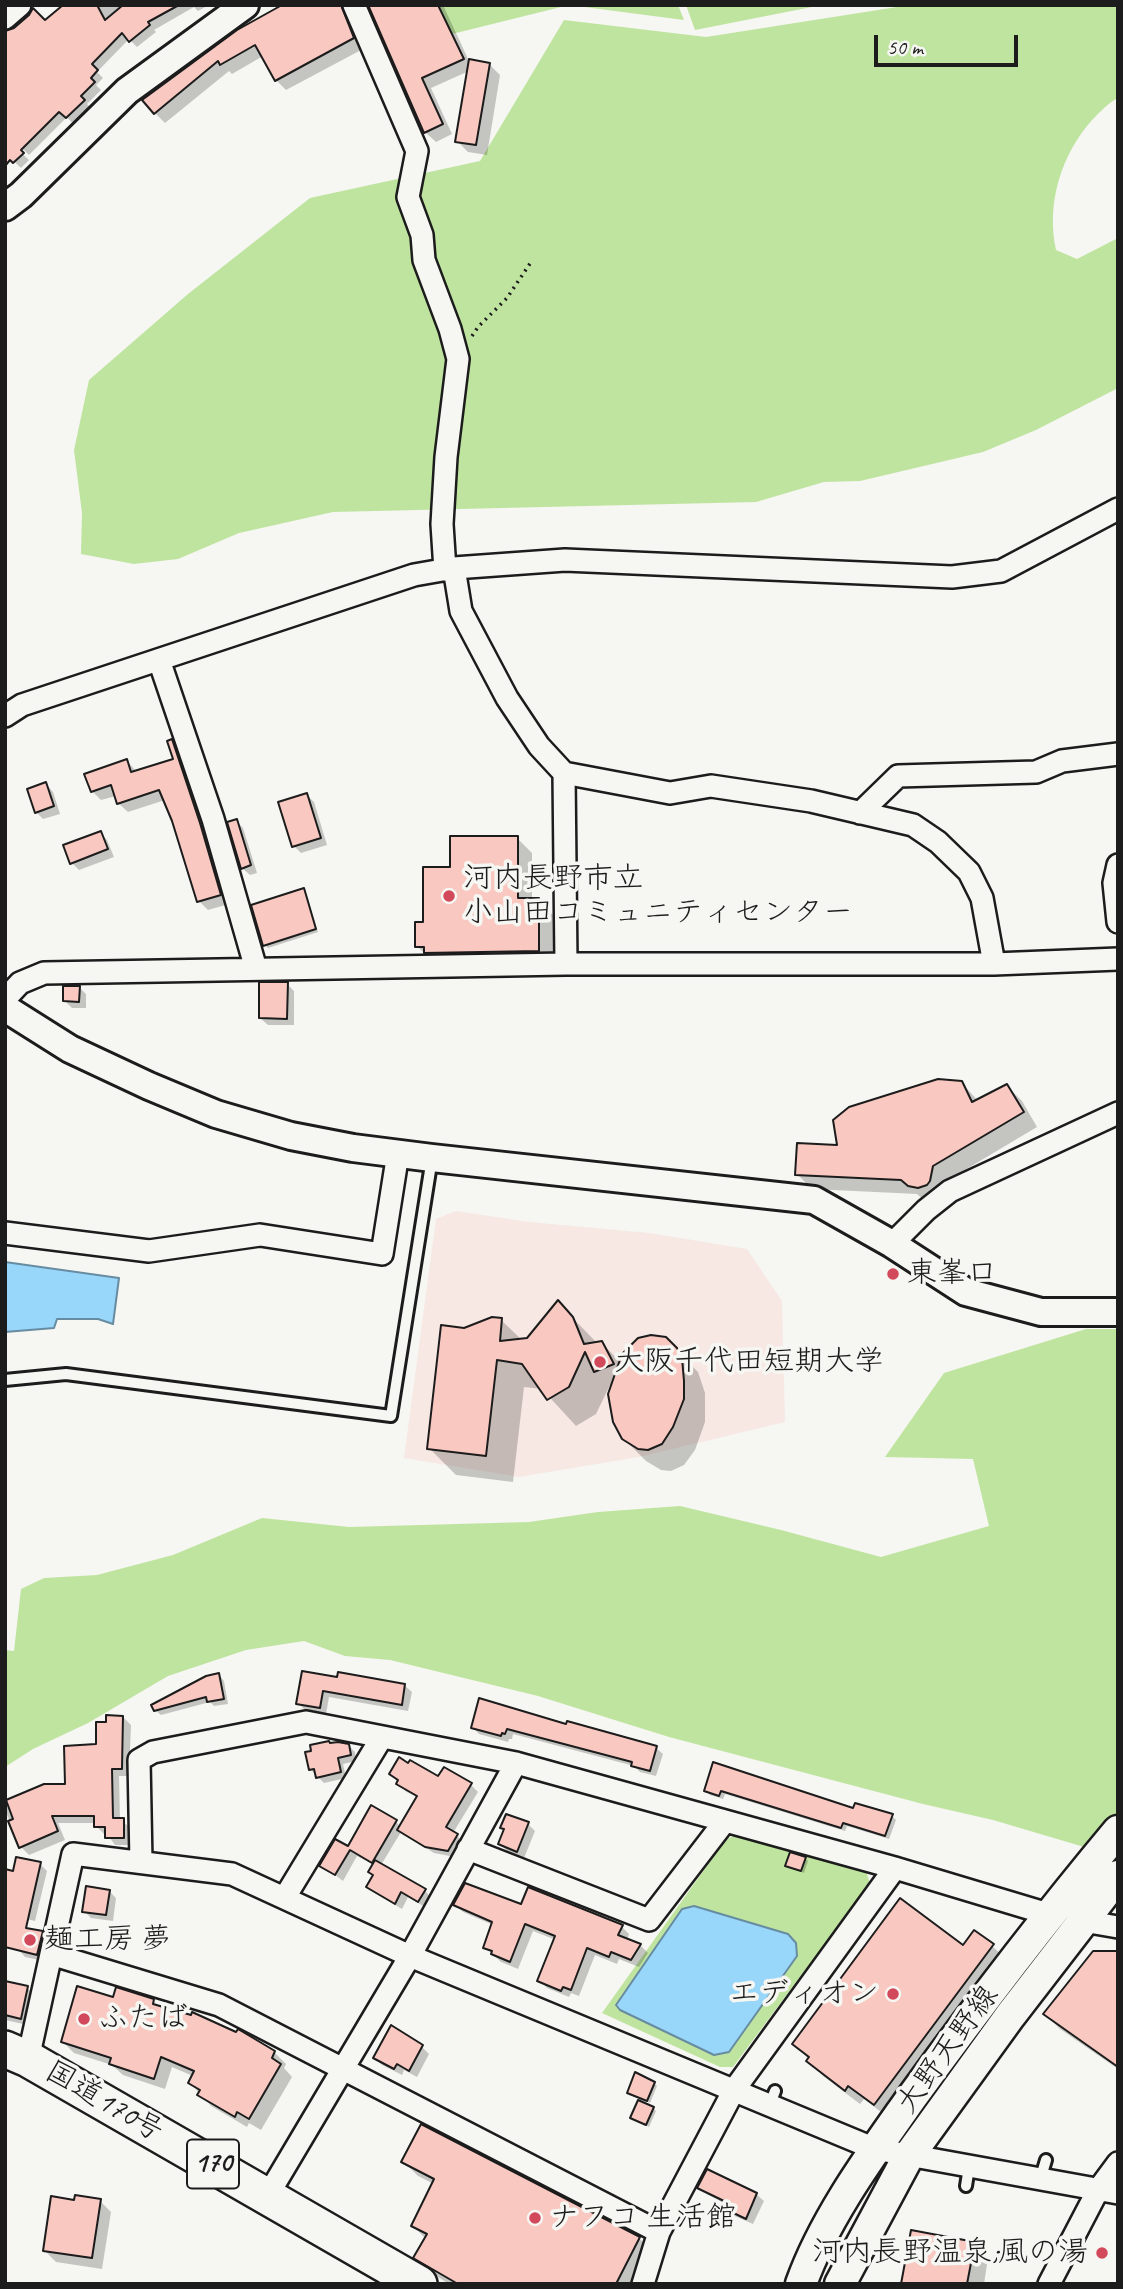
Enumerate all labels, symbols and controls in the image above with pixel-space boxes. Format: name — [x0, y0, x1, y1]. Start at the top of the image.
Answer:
scale bar — [878, 21, 1021, 65]
text: 50 m — [887, 34, 923, 60]
place label: 河内長野市立 小山田コミュニティセンター — [463, 861, 853, 931]
marker: 河内長野市立 小山田コミュニティセンター — [441, 888, 457, 904]
place label: 東峯口 — [907, 1256, 997, 1292]
marker: 東峯口 — [885, 1266, 901, 1282]
place label: 大阪千代田短期大学 — [614, 1344, 884, 1380]
marker: 大阪千代田短期大学 — [592, 1354, 608, 1370]
place label: 麺工房 夢 — [44, 1922, 171, 1958]
marker: 麺工房 夢 — [22, 1932, 38, 1948]
place label: エディオン — [729, 1976, 879, 2012]
street label: 大野天野線 — [889, 1979, 1007, 2121]
marker: エディオン — [885, 1986, 901, 2002]
place label: ふたば — [98, 2001, 188, 2037]
marker: ふたば — [76, 2011, 92, 2027]
street label: 国道170号 — [38, 2054, 170, 2150]
road number: 170 — [187, 2140, 239, 2188]
place label: ナフコ 生活館 — [549, 2200, 736, 2236]
marker: ナフコ 生活館 — [527, 2210, 543, 2226]
place label: 河内長野温泉;風の湯 — [812, 2235, 1088, 2271]
marker: 河内長野温泉;風の湯 — [1094, 2245, 1110, 2261]

